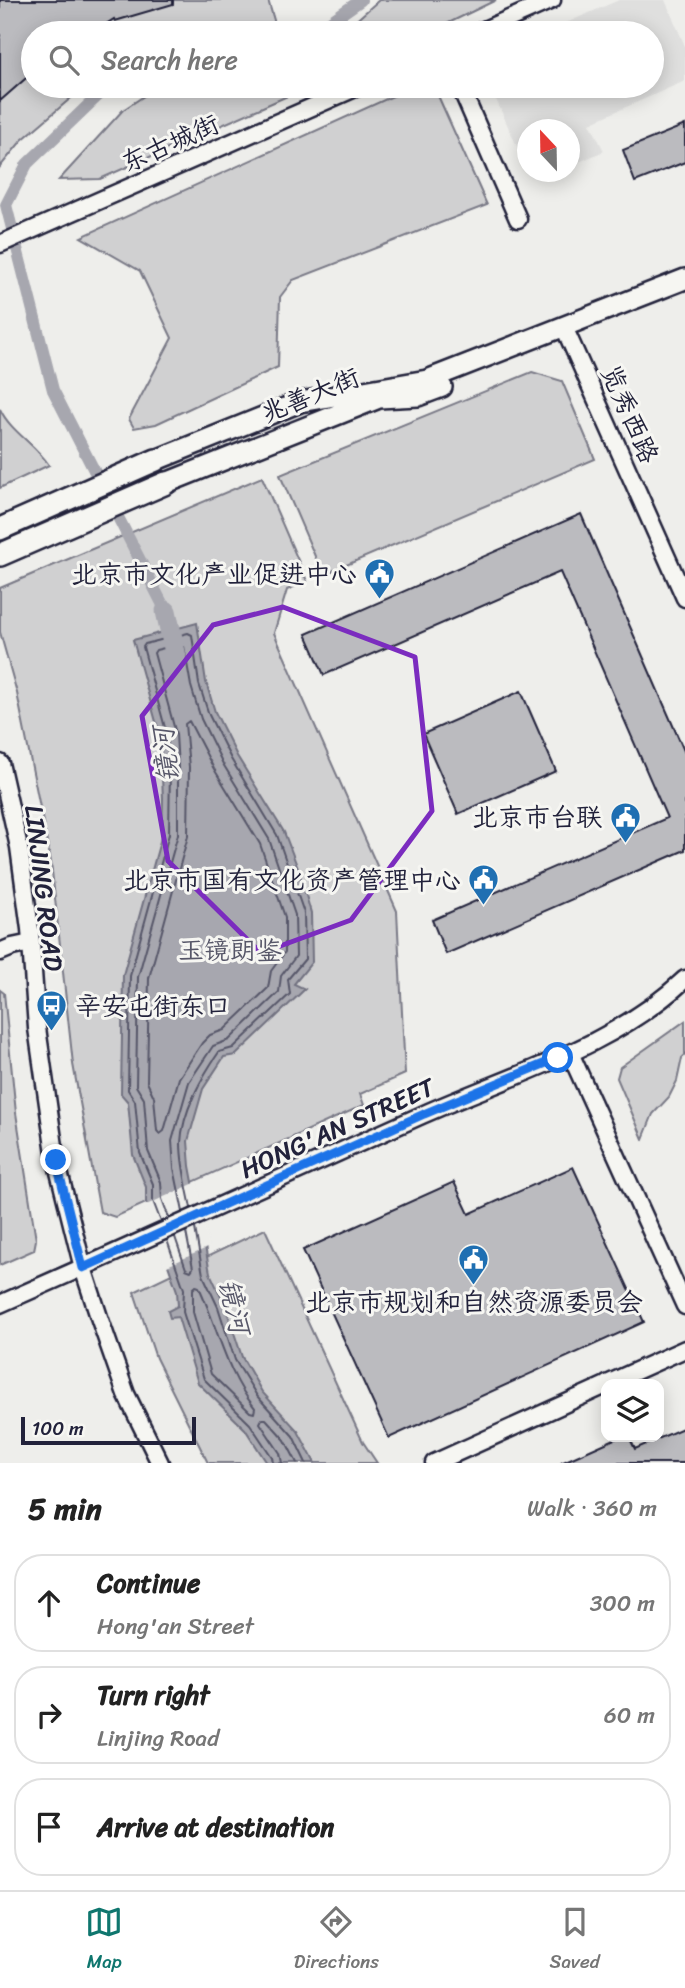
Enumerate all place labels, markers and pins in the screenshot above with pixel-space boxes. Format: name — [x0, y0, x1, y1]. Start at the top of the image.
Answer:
place label: 北京市文化产业促进中心 — [71, 551, 357, 597]
public building icon: 北京市文化产业促进中心 — [363, 557, 397, 601]
place label: 北京市台联 — [472, 794, 602, 840]
public building icon: 北京市台联 — [608, 800, 642, 844]
place label: 北京市国有文化资产管理中心 — [123, 857, 461, 903]
public building icon: 北京市国有文化资产管理中心 — [467, 863, 501, 907]
place label: 辛安屯街东口 — [75, 983, 231, 1029]
bus stop icon: 辛安屯街东口 — [35, 989, 69, 1033]
public building icon: 北京市规划和自然资源委员会 — [457, 1242, 491, 1286]
place label: 北京市规划和自然资源委员会 — [305, 1279, 643, 1325]

